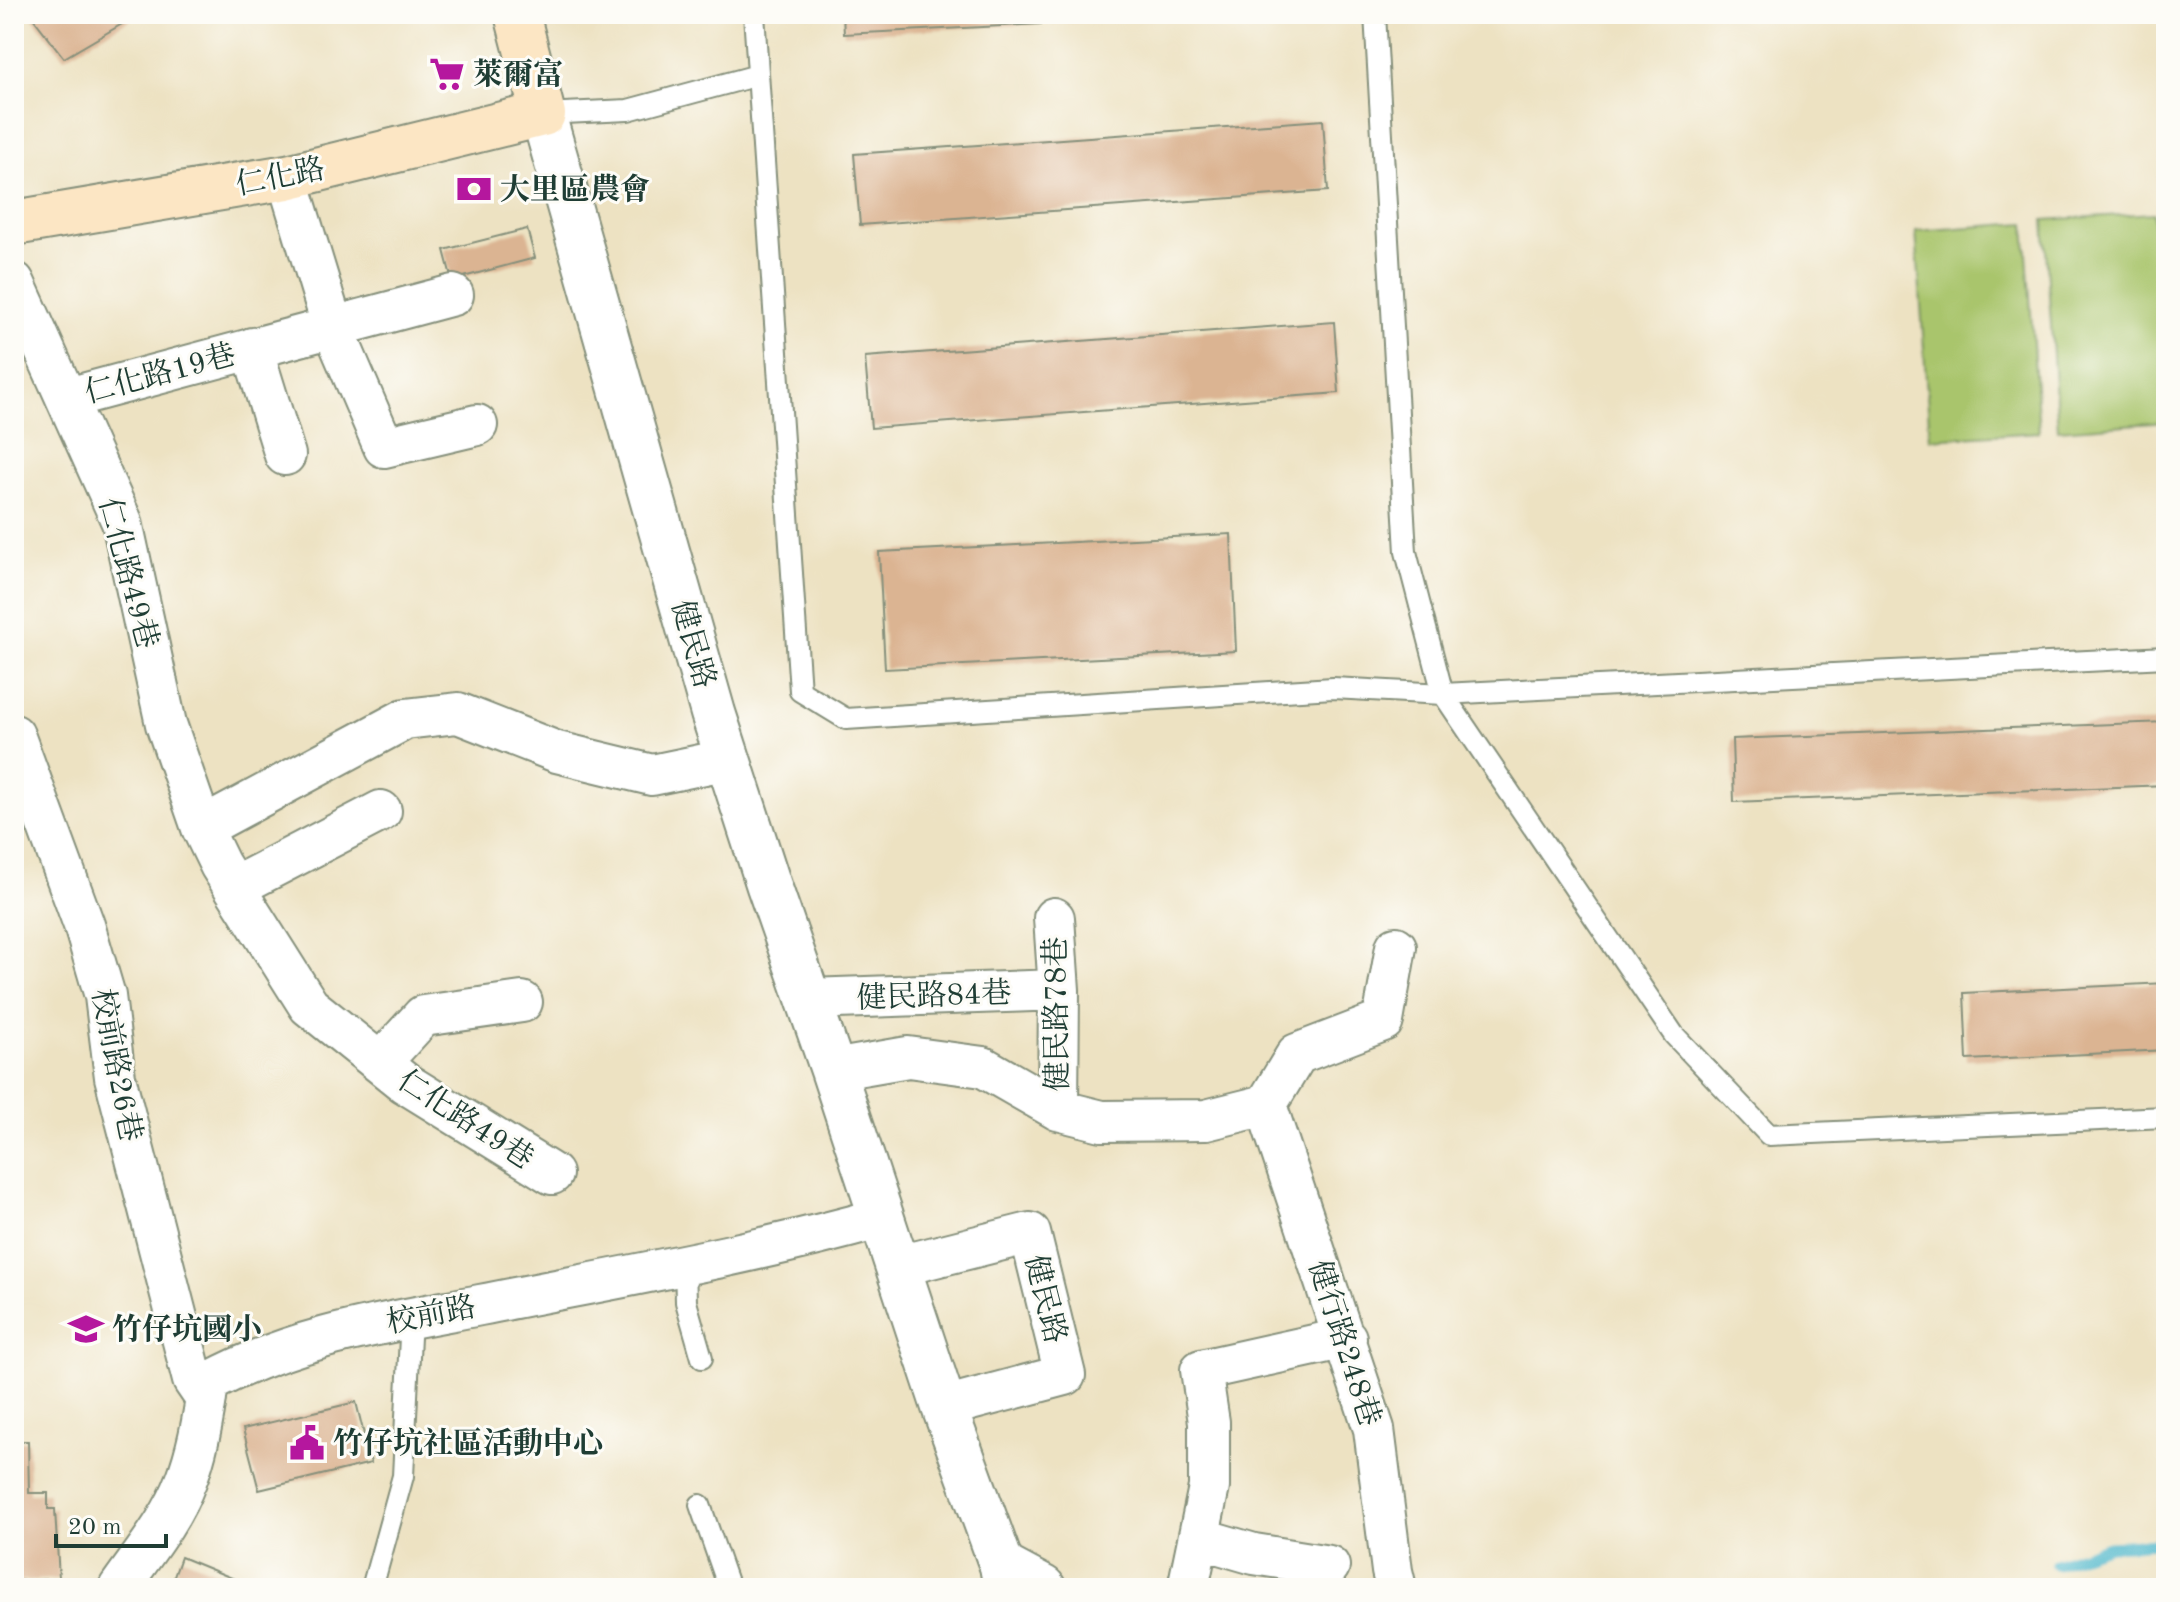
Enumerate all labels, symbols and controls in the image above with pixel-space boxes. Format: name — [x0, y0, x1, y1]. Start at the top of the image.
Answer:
supermarket icon: 萊爾富 — [428, 55, 466, 93]
place label: 萊爾富 — [473, 57, 563, 91]
street label: 仁化路 — [233, 152, 327, 201]
bank icon: 大里區農會 — [455, 170, 493, 208]
place label: 大里區農會 — [500, 173, 650, 206]
street label: 仁化路19巷 — [81, 338, 239, 409]
street label: 仁化路49巷 — [93, 494, 164, 652]
street label: 健民路 — [665, 596, 722, 692]
street label: 健民路78巷 — [1039, 936, 1074, 1092]
street label: 健民路84巷 — [856, 976, 1012, 1015]
street label: 校前路26巷 — [86, 986, 147, 1144]
street label: 仁化路49巷 — [392, 1063, 540, 1175]
street label: 健民路 — [1019, 1251, 1072, 1347]
street label: 健行路248巷 — [1302, 1256, 1387, 1430]
street label: 校前路 — [384, 1290, 478, 1339]
school or university icon: 竹仔坑國小 — [67, 1310, 105, 1348]
place label: 竹仔坑國小 — [112, 1313, 262, 1346]
public building icon: 竹仔坑社區活動中心 — [288, 1424, 326, 1462]
place label: 竹仔坑社區活動中心 — [333, 1427, 603, 1460]
scale bar — [56, 1498, 166, 1548]
text: 20 m — [68, 1516, 122, 1540]

